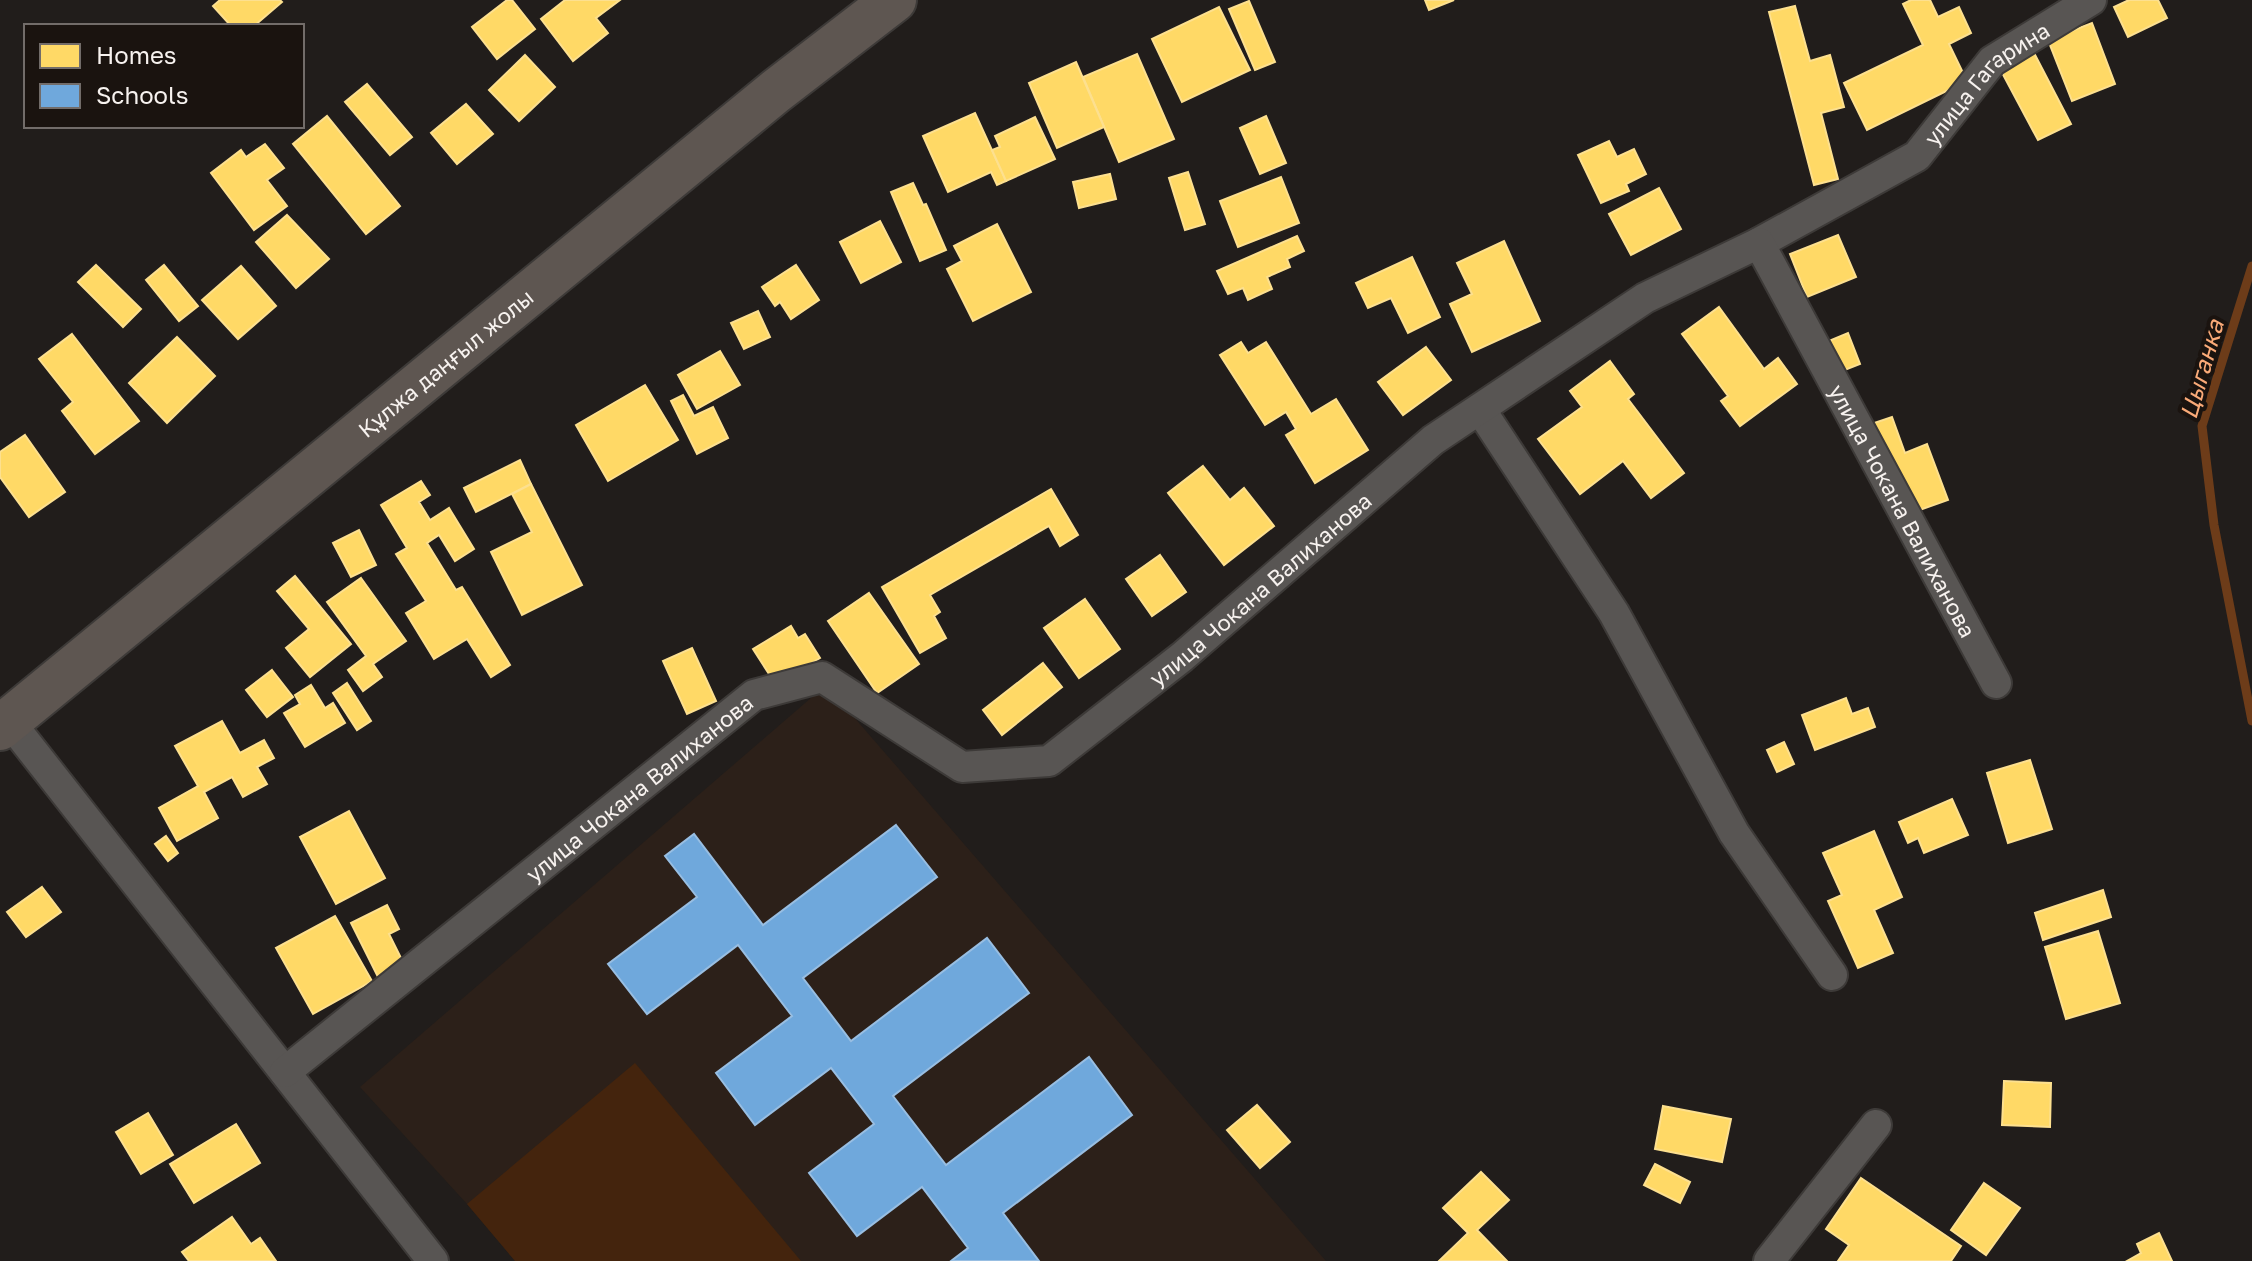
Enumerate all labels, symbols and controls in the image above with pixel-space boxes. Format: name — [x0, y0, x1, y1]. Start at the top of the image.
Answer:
street label: улица Гагарина — [1917, 16, 2054, 150]
legend — [24, 24, 304, 128]
text: Homes — [96, 40, 177, 69]
text: Schools — [96, 80, 188, 109]
street label: Құлжа даңғыл жолы — [352, 283, 538, 442]
water label: Цыганка — [2173, 315, 2229, 422]
street label: улица Чокана Валиханова — [1824, 379, 1982, 642]
street label: улица Чокана Валиханова — [1143, 486, 1376, 691]
street label: улица Чокана Валиханова — [520, 688, 758, 887]

